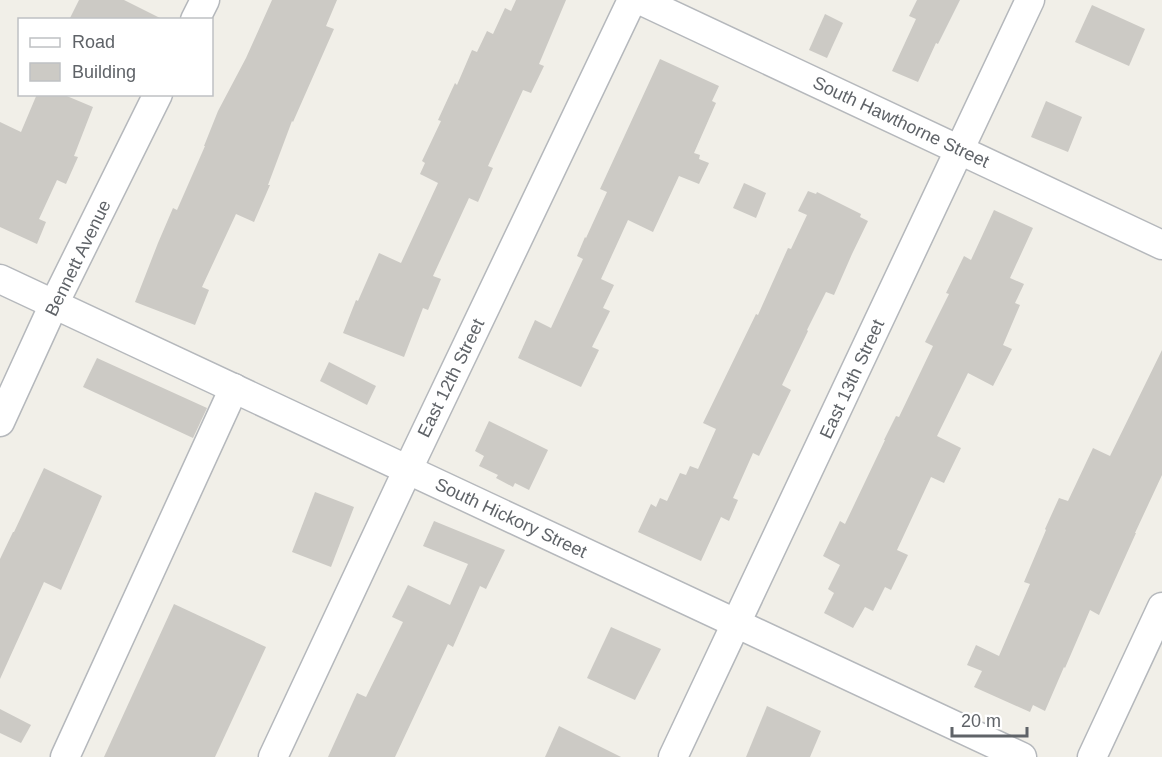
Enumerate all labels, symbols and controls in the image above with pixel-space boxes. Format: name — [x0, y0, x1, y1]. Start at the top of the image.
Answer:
legend — [18, 18, 213, 96]
text: Road — [72, 32, 115, 52]
text: Building — [72, 62, 136, 82]
street label: South Hawthorne Street — [810, 72, 992, 172]
street label: Bennett Avenue — [41, 197, 115, 319]
street label: East 12th Street — [414, 316, 488, 440]
street label: East 13th Street — [816, 316, 888, 442]
street label: South Hickory Street — [432, 474, 590, 562]
scale bar — [952, 700, 1027, 738]
text: 20 m — [961, 711, 1001, 731]

